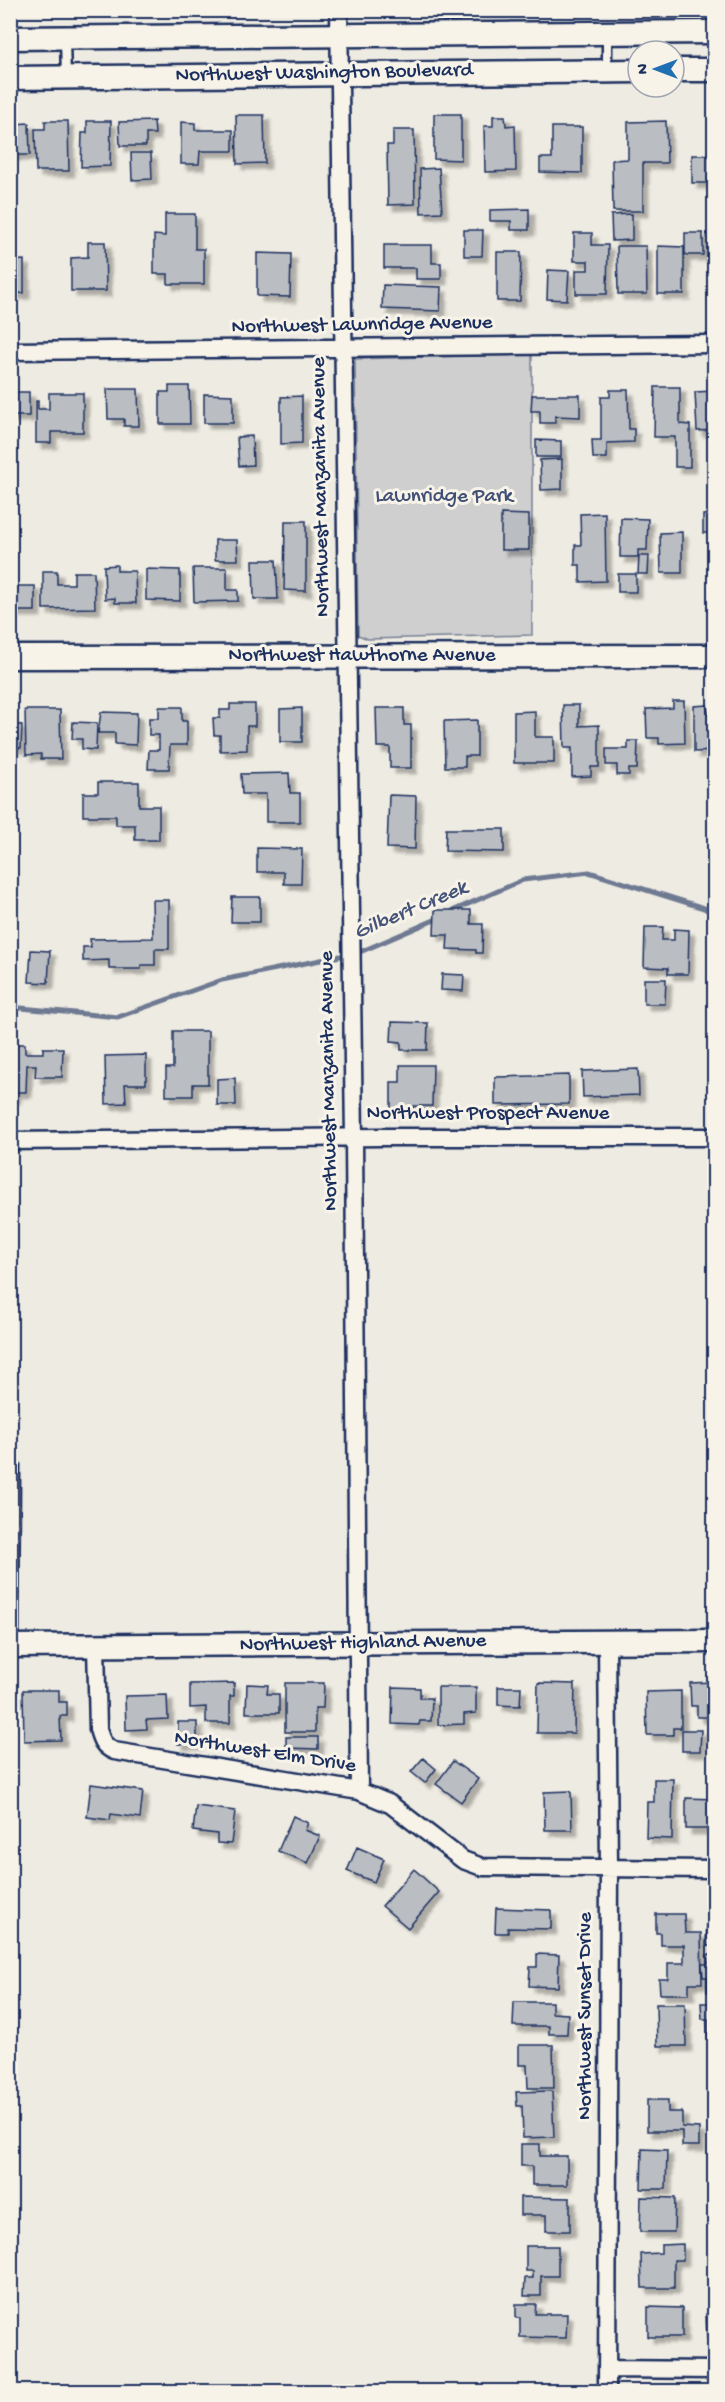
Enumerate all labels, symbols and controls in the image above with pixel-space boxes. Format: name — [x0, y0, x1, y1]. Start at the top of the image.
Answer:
north arrow — [626, 39, 686, 99]
street label: Northwest Washington Boulevard — [175, 59, 475, 89]
text: N — [635, 63, 654, 74]
street label: Northwest Lawnridge Avenue — [231, 311, 494, 341]
street label: Northwest Manzanita Avenue — [307, 355, 337, 617]
park label: Lawnridge Park — [375, 485, 515, 510]
street label: Northwest Hawthorne Avenue — [228, 644, 497, 669]
water label: Gilbert Creek — [350, 875, 474, 947]
street label: Northwest Manzanita Avenue — [315, 949, 345, 1211]
street label: Northwest Prospect Avenue — [367, 1102, 611, 1127]
street label: Northwest Highland Avenue — [239, 1629, 488, 1659]
street label: Northwest Elm Drive — [172, 1726, 359, 1780]
street label: Northwest Sunset Drive — [574, 1911, 599, 2120]

